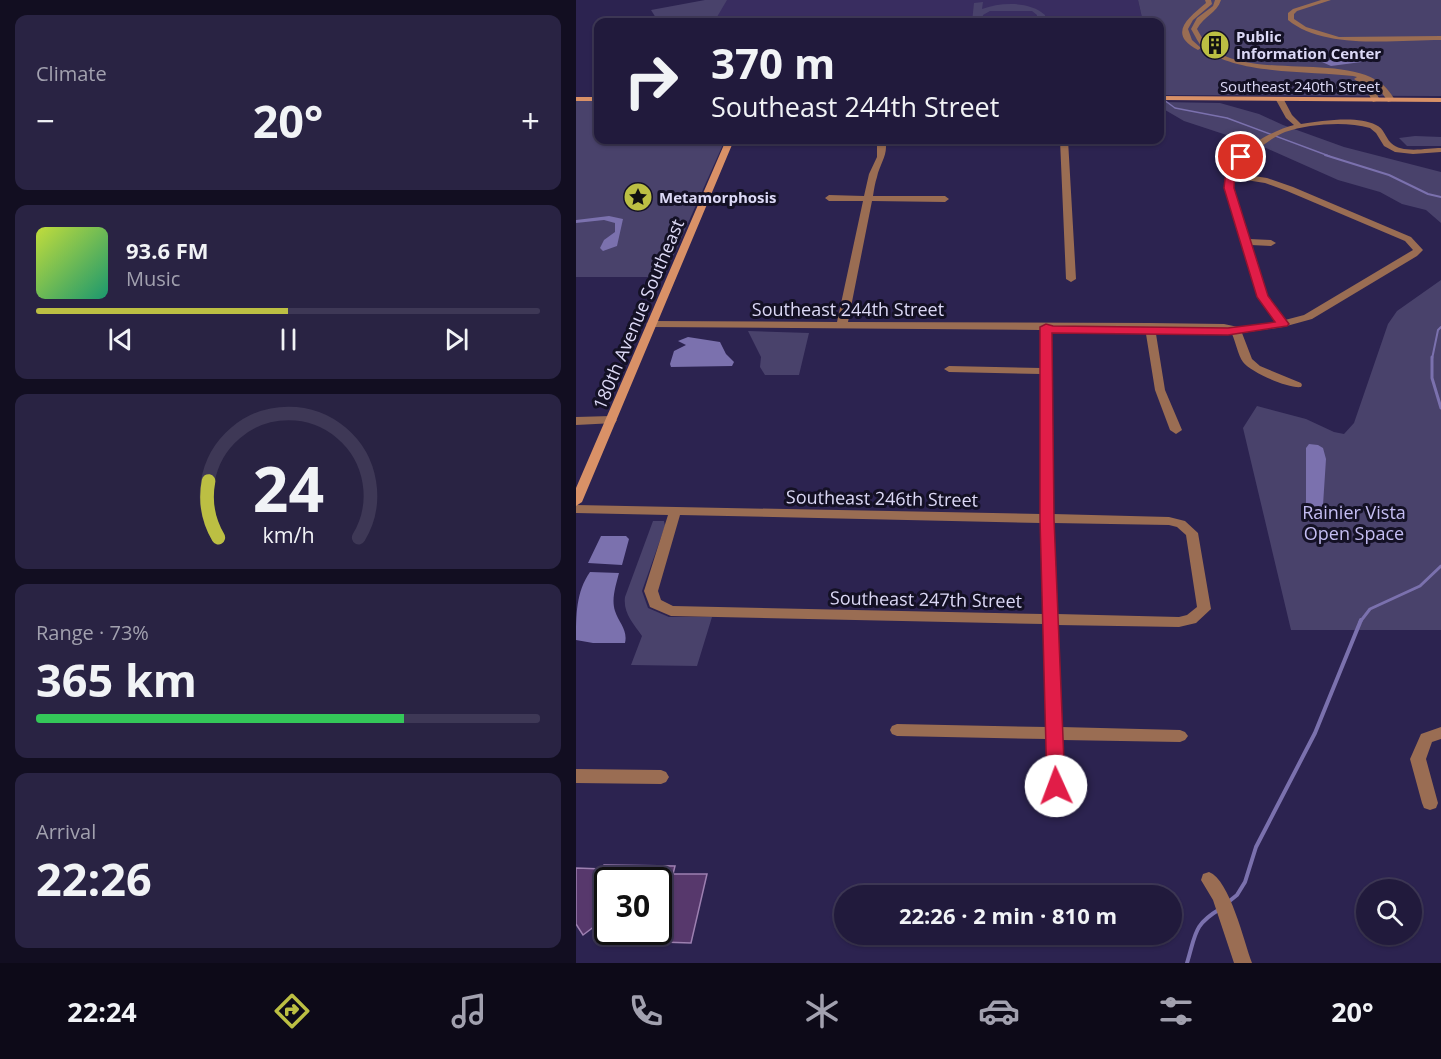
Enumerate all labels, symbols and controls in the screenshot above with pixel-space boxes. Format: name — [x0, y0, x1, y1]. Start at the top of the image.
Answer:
place label: Public Information Center — [1236, 26, 1381, 63]
building icon: Public Information Center — [1199, 29, 1231, 61]
text: 370 m — [711, 34, 835, 91]
icon: right — [612, 42, 690, 120]
text: Climate — [36, 60, 107, 87]
street label: Southeast 240th Street — [1220, 76, 1380, 96]
text: Southeast 244th Street — [711, 88, 999, 125]
text: 20° — [253, 90, 323, 151]
text: − — [36, 98, 55, 143]
text: + — [521, 98, 540, 143]
pin — [1215, 131, 1266, 182]
icon: arrive — [1224, 140, 1257, 173]
place icon: Metamorphosis — [622, 181, 654, 213]
place label: Metamorphosis — [659, 187, 777, 207]
street label: 180th Avenue Southeast — [587, 215, 689, 413]
text: 93.6 FM — [126, 235, 209, 265]
text: Music — [126, 265, 180, 292]
street label: Southeast 244th Street — [752, 297, 944, 321]
icon: previous — [104, 323, 137, 356]
icon: pause — [272, 323, 305, 356]
icon: next — [440, 323, 473, 356]
text: 24 — [252, 446, 324, 531]
street label: Southeast 246th Street — [786, 484, 978, 512]
park label: Rainier Vista Open Space — [1302, 500, 1406, 545]
text: km/h — [262, 521, 314, 550]
street label: Southeast 247th Street — [830, 585, 1022, 613]
text: Range · 73% — [36, 619, 149, 646]
text: 365 km — [36, 649, 197, 710]
position arrow — [1024, 754, 1088, 818]
text: Arrival — [36, 818, 96, 845]
text: 22:26 — [36, 848, 152, 909]
speed limit sign: 30 — [594, 867, 672, 945]
map controls — [1356, 879, 1422, 945]
button: search — [1356, 879, 1422, 945]
text: 22:26 · 2 min · 810 m — [899, 900, 1117, 930]
icon: directions — [271, 990, 313, 1032]
icon: music — [448, 990, 490, 1032]
icon: phone — [625, 990, 667, 1032]
icon: climate — [801, 990, 843, 1032]
icon: car — [978, 990, 1020, 1032]
icon: filters — [1155, 990, 1197, 1032]
text: 22:24 — [67, 993, 137, 1030]
text: 20° — [1331, 993, 1374, 1030]

